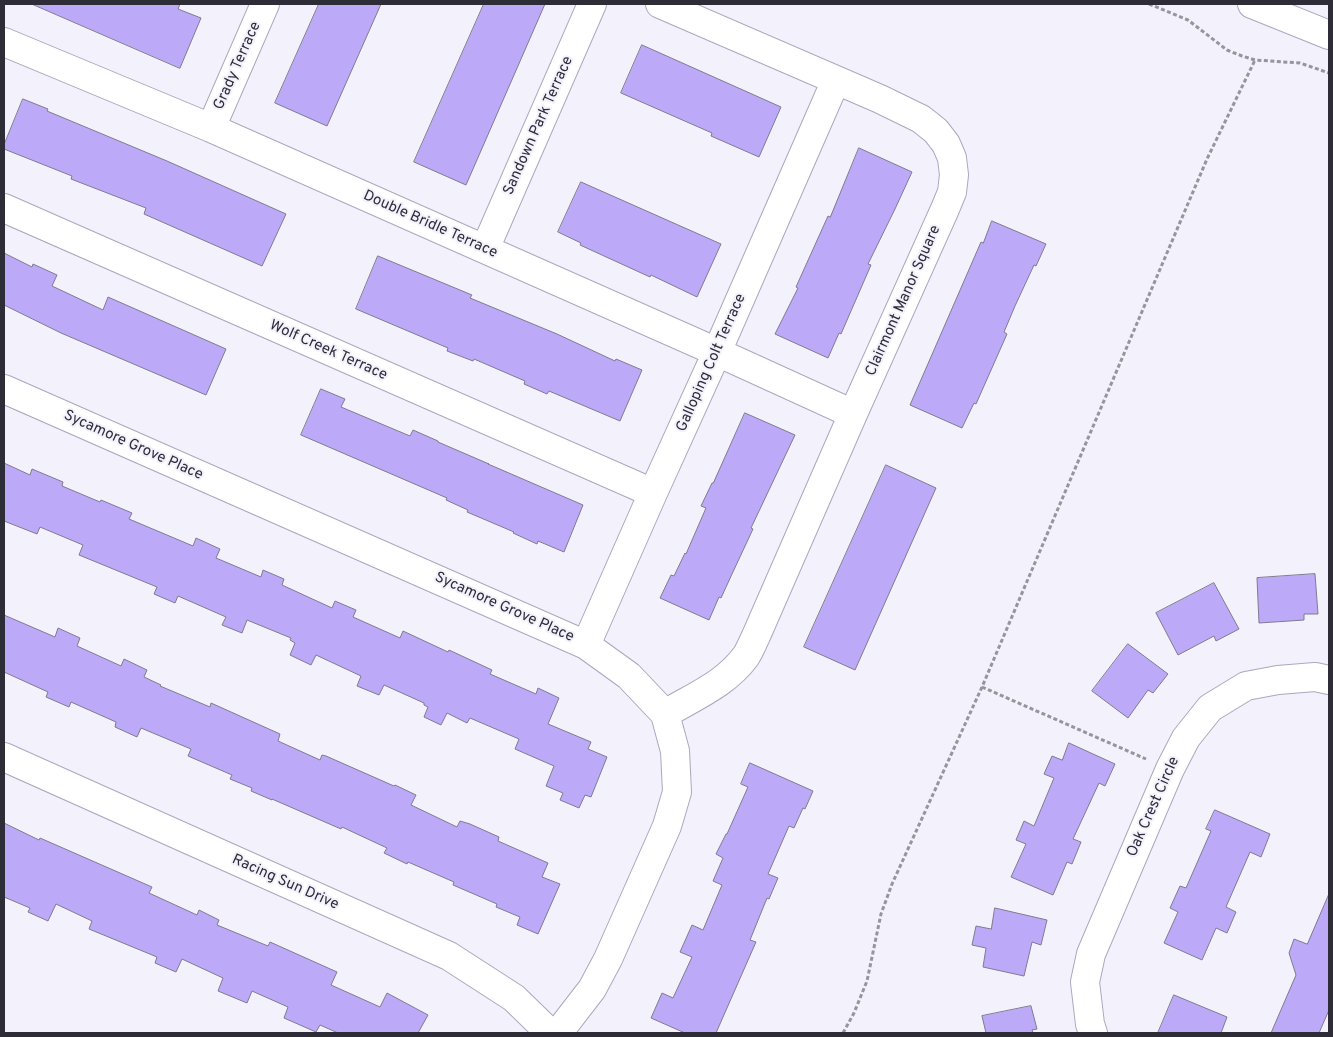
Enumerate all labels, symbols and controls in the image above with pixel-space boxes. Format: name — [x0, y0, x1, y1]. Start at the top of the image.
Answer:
street label: Grady Terrace — [211, 19, 265, 113]
street label: Sandown Park Terrace — [500, 54, 578, 198]
street label: Double Bridle Terrace — [360, 187, 500, 263]
street label: Clairmont Manor Square — [863, 223, 945, 379]
street label: Galloping Colt Terrace — [673, 291, 751, 435]
street label: Wolf Creek Terrace — [266, 317, 390, 385]
street label: Sycamore Grove Place — [60, 407, 206, 485]
street label: Sycamore Grove Place — [431, 569, 577, 647]
street label: Oak Crest Circle — [1124, 754, 1184, 860]
street label: Racing Sun Drive — [229, 851, 341, 915]

